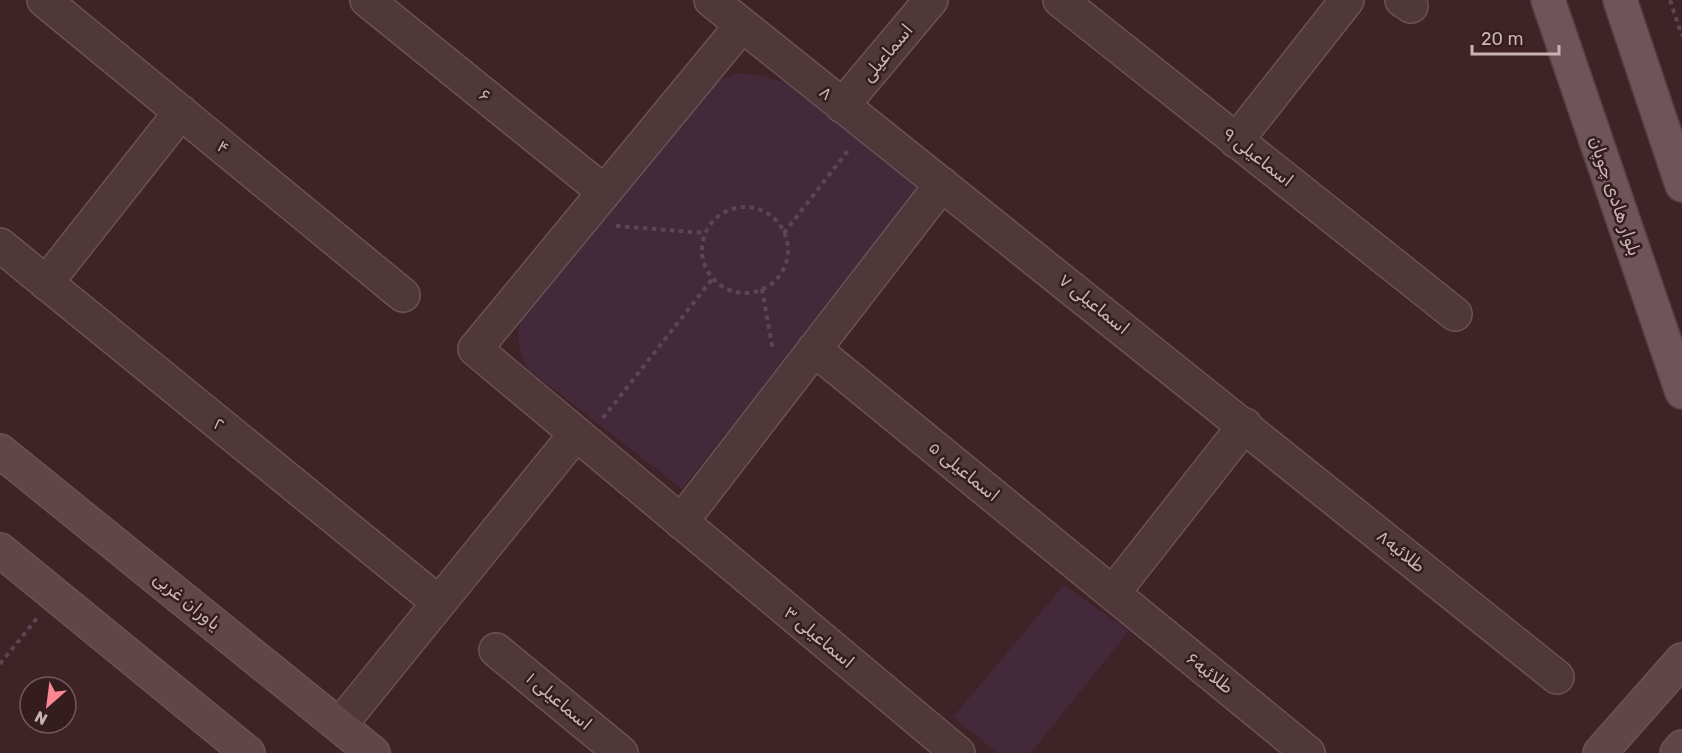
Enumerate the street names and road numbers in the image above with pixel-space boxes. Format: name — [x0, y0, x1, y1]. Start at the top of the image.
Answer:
street label: اسماعیلی — [856, 19, 918, 87]
street label: ۸ — [815, 81, 837, 105]
street label: ۶ — [474, 83, 496, 107]
street label: اسماعیلی ۹ — [1218, 122, 1298, 192]
street label: بلوار هادی چوپان — [1583, 133, 1646, 259]
street label: ۴ — [212, 135, 234, 159]
street label: اسماعیلی ۷ — [1054, 269, 1134, 339]
street label: ۲ — [209, 413, 229, 435]
street label: اسماعیلی ۵ — [924, 436, 1004, 506]
street label: طلائیه۸ — [1372, 525, 1430, 577]
street label: یاوران غربی — [149, 567, 225, 635]
street label: اسماعیلی ۳ — [779, 601, 859, 673]
street label: طلائیه۶ — [1182, 647, 1238, 699]
street label: اسماعیلی ۱ — [522, 667, 596, 735]

